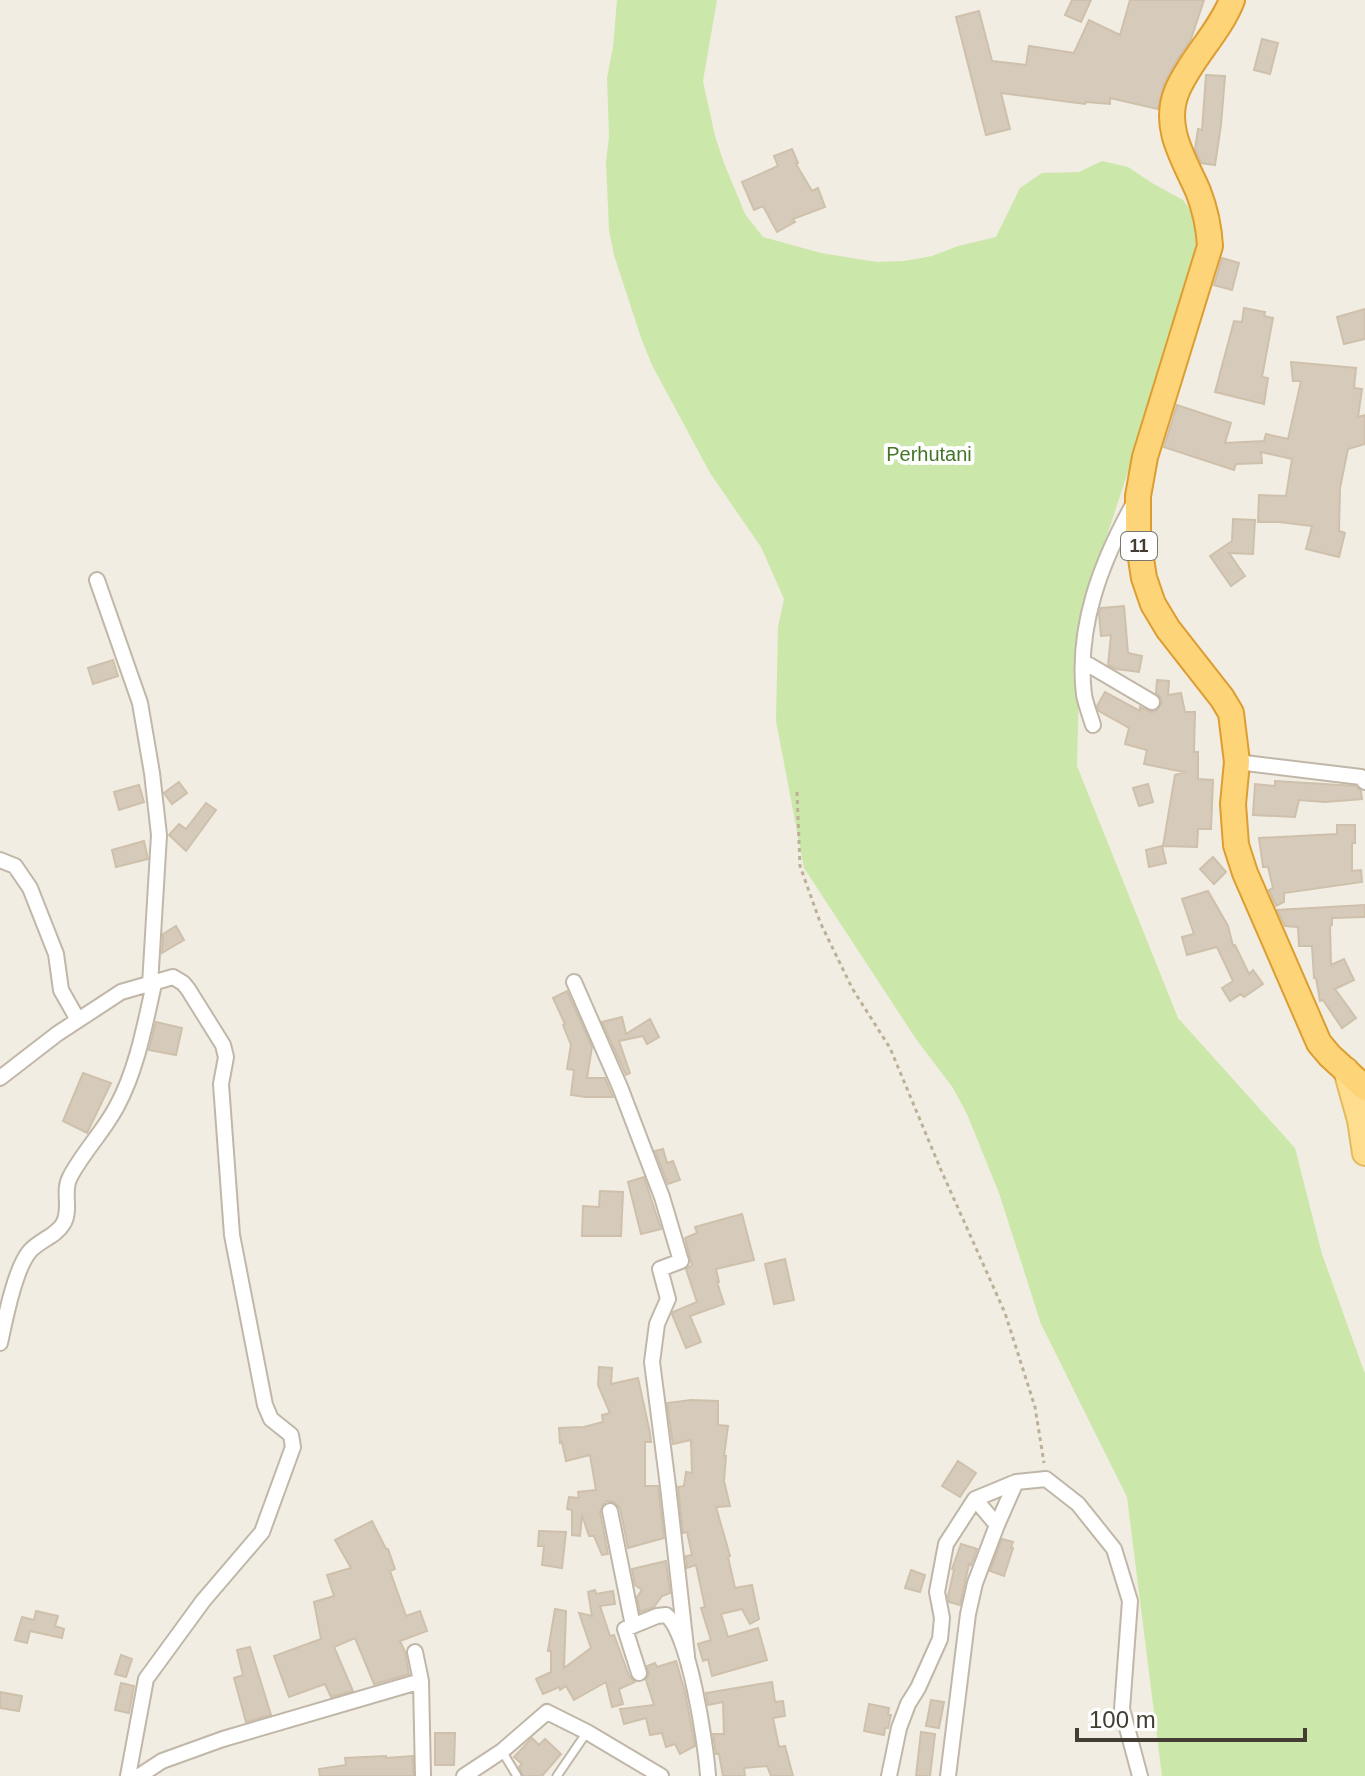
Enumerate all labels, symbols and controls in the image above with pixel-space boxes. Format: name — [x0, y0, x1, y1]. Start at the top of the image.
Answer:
park label: Perhutani — [886, 443, 972, 465]
road number: 11 — [1121, 532, 1157, 560]
scale bar — [1077, 1692, 1305, 1742]
text: 100 m — [1089, 1706, 1156, 1733]

